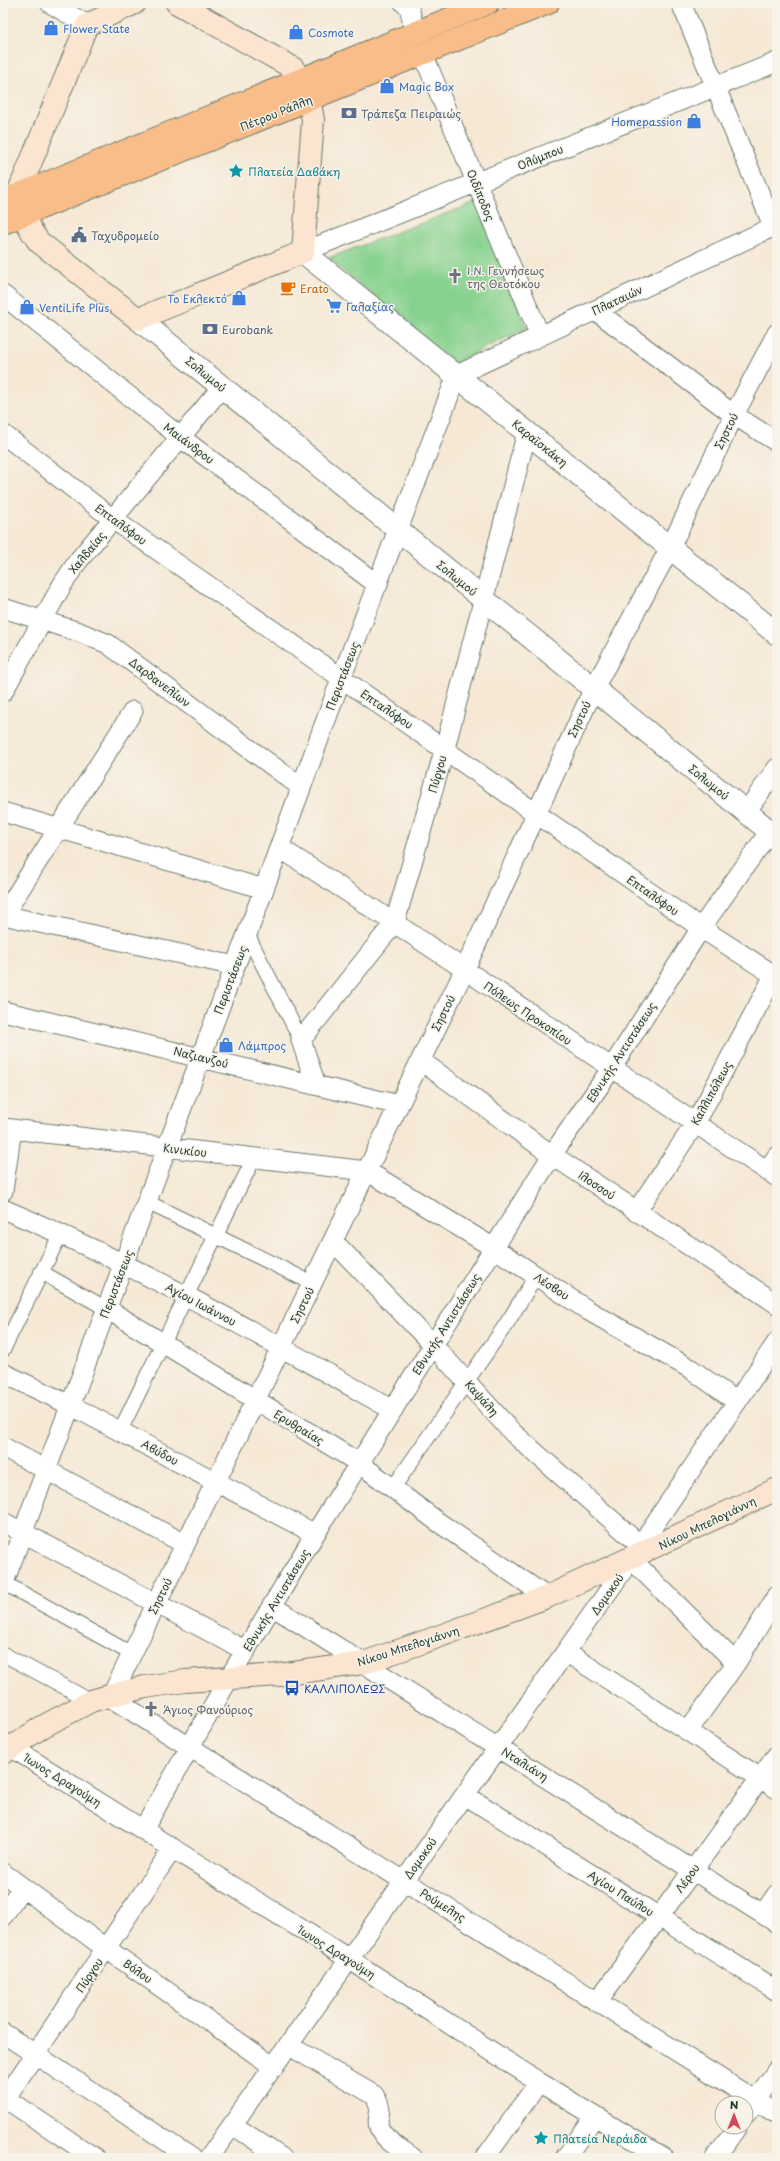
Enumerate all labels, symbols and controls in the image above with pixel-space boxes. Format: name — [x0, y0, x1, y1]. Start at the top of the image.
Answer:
shop icon: Flower State — [42, 19, 60, 37]
place label: Flower State — [63, 20, 130, 37]
shop icon: Cosmote — [287, 23, 305, 41]
place label: Cosmote — [308, 24, 354, 41]
shop icon: Magic Box — [378, 77, 396, 95]
place label: Magic Box — [399, 78, 454, 95]
street label: Πέτρου Ράλλη — [237, 91, 315, 135]
bank icon: Τράπεζα Πειραιώς — [340, 104, 358, 122]
place label: Τράπεζα Πειραιώς — [361, 105, 461, 122]
shop icon: Homepassion — [685, 112, 703, 130]
place label: Homepassion — [611, 113, 682, 130]
street label: Ολύμπου — [515, 140, 565, 174]
place icon: Πλατεία Δαβάκη — [227, 162, 245, 180]
place label: Πλατεία Δαβάκη — [248, 163, 340, 180]
street label: Οιδίποδος — [463, 167, 499, 224]
public building icon: Ταχυδρομείο — [70, 226, 88, 244]
place label: Ταχυδρομείο — [91, 227, 159, 244]
place label: Ι.Ν. Γεννήσεως της Θεοτόκου — [467, 262, 545, 292]
church icon: Ι.Ν. Γεννήσεως της Θεοτόκου — [446, 267, 464, 285]
cafe icon: Erato — [279, 279, 297, 297]
place label: Erato — [300, 280, 329, 297]
street label: Πλαταιών — [589, 281, 645, 319]
shop icon: Το Εκλεκτό — [230, 289, 248, 307]
place label: Το Εκλεκτό — [167, 290, 227, 307]
supermarket icon: Γαλαξίας — [325, 297, 343, 315]
shop icon: VentiLife Plus — [18, 298, 36, 316]
place label: Γαλαξίας — [346, 298, 394, 315]
place label: VentiLife Plus — [39, 299, 109, 316]
bank icon: Eurobank — [201, 320, 219, 338]
place label: Eurobank — [222, 321, 274, 338]
street label: Σολωμού — [182, 352, 230, 396]
street label: Σηστού — [710, 410, 742, 452]
street label: Καραϊσκάκη — [509, 415, 571, 471]
street label: Μαιάνδρου — [160, 418, 218, 468]
street label: Επταλόφου — [92, 499, 150, 549]
street label: Χαλδαίας — [65, 527, 110, 577]
street label: Σολωμού — [433, 556, 481, 600]
street label: Περιστάσεως — [321, 639, 363, 713]
street label: Δαρδανελίων — [126, 653, 194, 711]
street label: Επταλόφου — [357, 685, 417, 733]
street label: Σηστού — [563, 698, 595, 740]
street label: Πύργου — [423, 753, 451, 795]
street label: Σολωμού — [685, 760, 733, 804]
street label: Επταλόφου — [623, 871, 683, 919]
street label: Περιστάσεως — [209, 943, 251, 1017]
street label: Πόλεως Προκοπίου — [481, 977, 575, 1049]
street label: Σηστού — [427, 992, 459, 1034]
street label: Εθνικής Αντιστάσεως — [582, 998, 660, 1106]
shop icon: Λάμπρος — [217, 1036, 235, 1054]
place label: Λάμπρος — [238, 1037, 286, 1054]
street label: Ναζιανζού — [172, 1042, 230, 1072]
street label: Καλλιπόλεως — [686, 1057, 736, 1128]
street label: Κινικίου — [162, 1139, 208, 1161]
street label: Ιλοσσού — [575, 1166, 619, 1204]
street label: Περιστάσεως — [95, 1247, 137, 1321]
street label: Λέσβου — [531, 1268, 573, 1304]
street label: Εθνικής Αντιστάσεως — [408, 1270, 484, 1378]
street label: Αγίου Ιωάννου — [163, 1278, 239, 1330]
street label: Σηστού — [286, 1284, 318, 1326]
street label: Καψάλη — [461, 1376, 503, 1420]
street label: Ερυθραίας — [271, 1405, 328, 1449]
street label: Αβύδου — [138, 1435, 182, 1469]
street label: Νίκου Μπελογιάννη — [655, 1492, 759, 1554]
street label: Εθνικής Αντιστάσεως — [239, 1545, 314, 1655]
street label: Δομοκού — [586, 1570, 628, 1618]
street label: Σηστού — [144, 1575, 176, 1617]
street label: Νίκου Μπελογιάννη — [355, 1621, 461, 1671]
bus stop icon: ΚΑΛΛΙΠΟΛΕΩΣ — [283, 1679, 301, 1697]
place label: ΚΑΛΛΙΠΟΛΕΩΣ — [304, 1680, 386, 1697]
church icon: Άγιος Φανούριος — [142, 1700, 160, 1718]
place label: Άγιος Φανούριος — [163, 1701, 253, 1718]
street label: Νταλιάνη — [498, 1743, 552, 1785]
street label: Ίωνος Δραγούμη — [19, 1748, 105, 1811]
street label: Δομοκού — [399, 1834, 441, 1882]
street label: Λέρου — [671, 1860, 703, 1896]
street label: Αγίου Παύλου — [585, 1866, 657, 1920]
street label: Ρούμελης — [417, 1884, 469, 1926]
street label: Ίωνος Δραγούμη — [293, 1920, 379, 1983]
street label: Πύργου — [71, 1954, 107, 1996]
street label: Βόλου — [120, 1955, 156, 1987]
north arrow — [714, 2095, 754, 2135]
text: N — [730, 2096, 739, 2113]
place icon: Πλατεία Νεράιδα — [532, 2129, 550, 2147]
place label: Πλατεία Νεράιδα — [553, 2130, 647, 2147]

